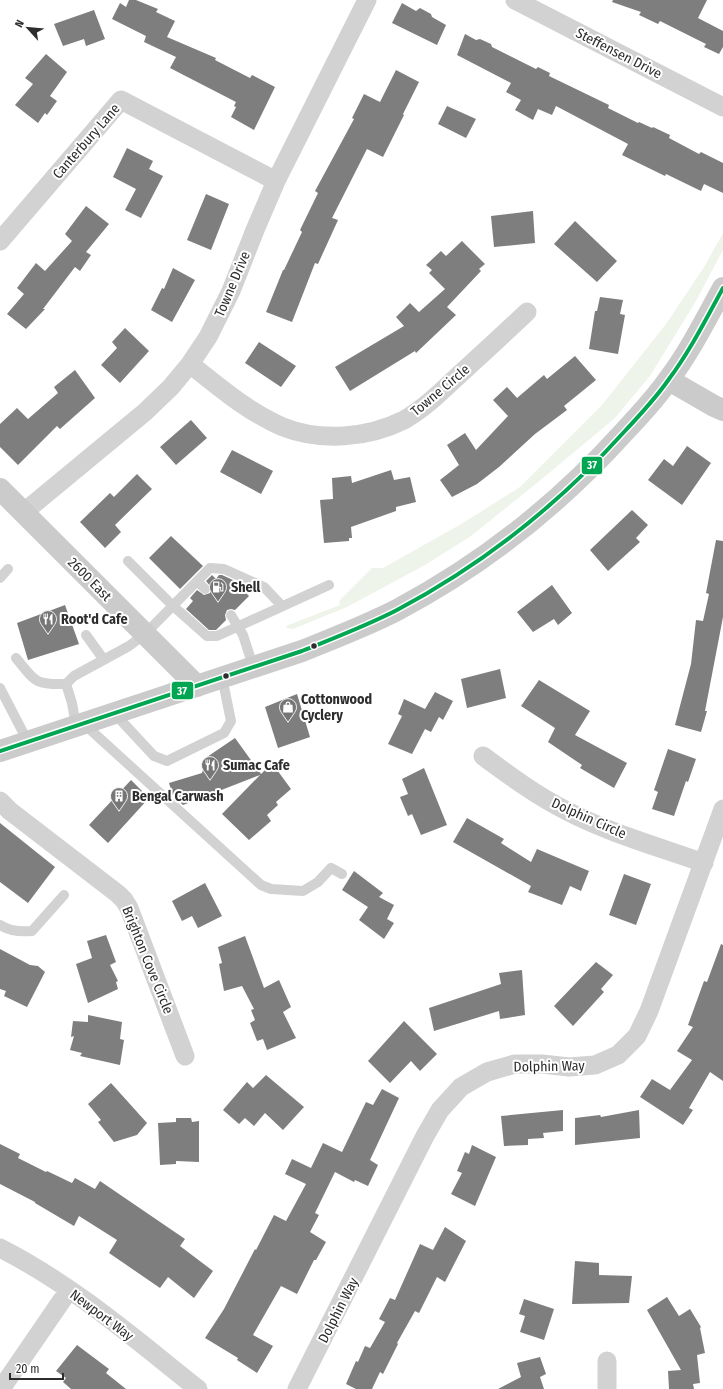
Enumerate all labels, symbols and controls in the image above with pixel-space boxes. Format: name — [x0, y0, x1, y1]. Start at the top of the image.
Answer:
north arrow — [8, 8, 48, 48]
text: N — [12, 18, 27, 30]
street label: Steffensen Drive — [573, 24, 665, 82]
street label: Canterbury Lane — [49, 100, 124, 182]
street label: Towne Drive — [211, 249, 254, 319]
street label: Towne Circle — [407, 361, 473, 420]
line badge: 37 — [581, 456, 603, 475]
text: 37 — [586, 459, 597, 472]
street label: 2600 East — [64, 554, 115, 605]
fuel station icon: Shell — [208, 577, 228, 602]
place label: Shell — [231, 579, 261, 596]
restaurant icon: Root'd Cafe — [38, 609, 58, 634]
place label: Root'd Cafe — [61, 611, 128, 628]
unlabelled marker — [309, 641, 319, 651]
unlabelled marker — [221, 671, 231, 681]
line badge: 37 — [171, 681, 194, 700]
text: 37 — [176, 685, 187, 698]
place label: Cottonwood Cyclery — [301, 691, 372, 724]
shop icon: Cottonwood Cyclery — [278, 697, 298, 722]
restaurant icon: Sumac Cafe — [200, 755, 220, 780]
place label: Sumac Cafe — [223, 757, 290, 774]
building icon: Bengal Carwash — [109, 786, 129, 811]
place label: Bengal Carwash — [132, 788, 223, 805]
street label: Dolphin Circle — [549, 794, 629, 843]
street label: Brighton Cove Circle — [118, 904, 177, 1017]
street label: Dolphin Way — [513, 1057, 585, 1076]
street label: Dolphin Way — [315, 1274, 363, 1346]
street label: Newport Way — [67, 1286, 137, 1345]
scale bar — [10, 1355, 63, 1381]
text: 20 m — [16, 1362, 40, 1376]

